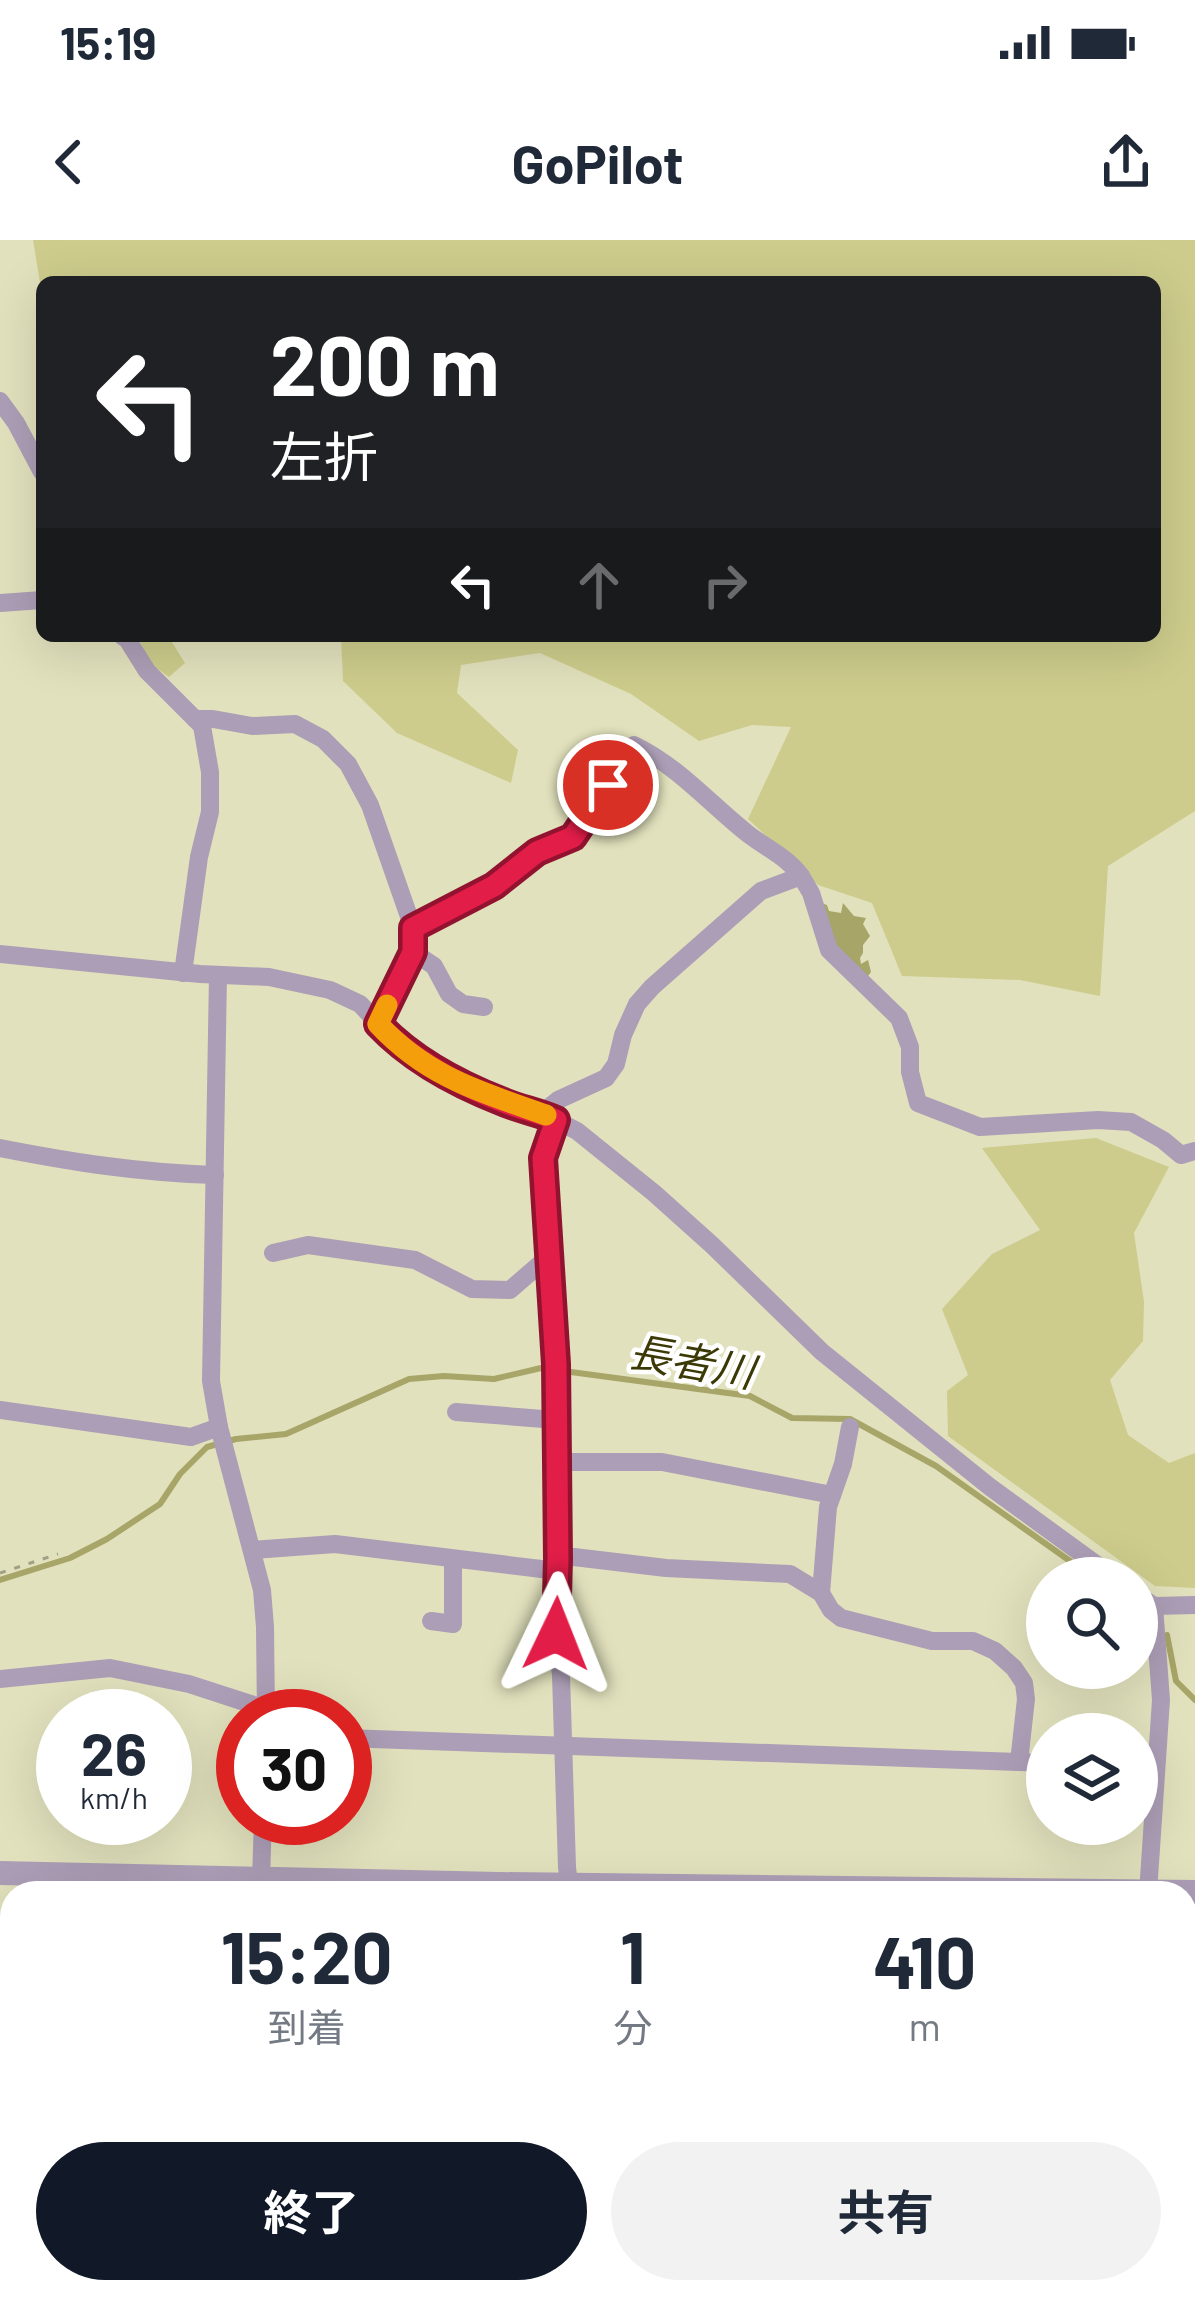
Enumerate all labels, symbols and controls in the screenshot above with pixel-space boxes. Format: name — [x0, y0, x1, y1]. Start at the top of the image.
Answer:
text: 15:19 — [60, 15, 156, 69]
icon: back — [36, 129, 102, 195]
icon: share — [1093, 129, 1159, 195]
text: GoPilot — [511, 130, 684, 195]
text: 200 m — [270, 312, 500, 413]
icon: left — [72, 324, 228, 480]
text: 左折 — [270, 423, 378, 488]
icon: left — [440, 552, 506, 618]
icon: ahead — [566, 552, 632, 618]
icon: right — [692, 552, 758, 618]
pin — [557, 734, 659, 836]
icon: arrive — [575, 752, 641, 818]
water label: 長者川 — [626, 1324, 763, 1396]
map controls — [1026, 1557, 1158, 1845]
button: search — [1026, 1557, 1158, 1689]
position arrow — [493, 1571, 619, 1697]
speed limit sign: 30 — [216, 1689, 372, 1845]
button: layers — [1026, 1713, 1158, 1845]
text: 26 — [81, 1716, 147, 1788]
text: km/h — [80, 1779, 148, 1815]
text: 15:20 — [221, 1912, 393, 1998]
text: 1 — [620, 1912, 646, 1998]
text: 410 — [873, 1917, 976, 2003]
text: m — [909, 2002, 941, 2049]
text: 到着 — [268, 2003, 346, 2050]
text: 分 — [613, 2003, 652, 2050]
button: 終了 — [36, 2142, 587, 2280]
button: 共有 — [611, 2142, 1161, 2280]

